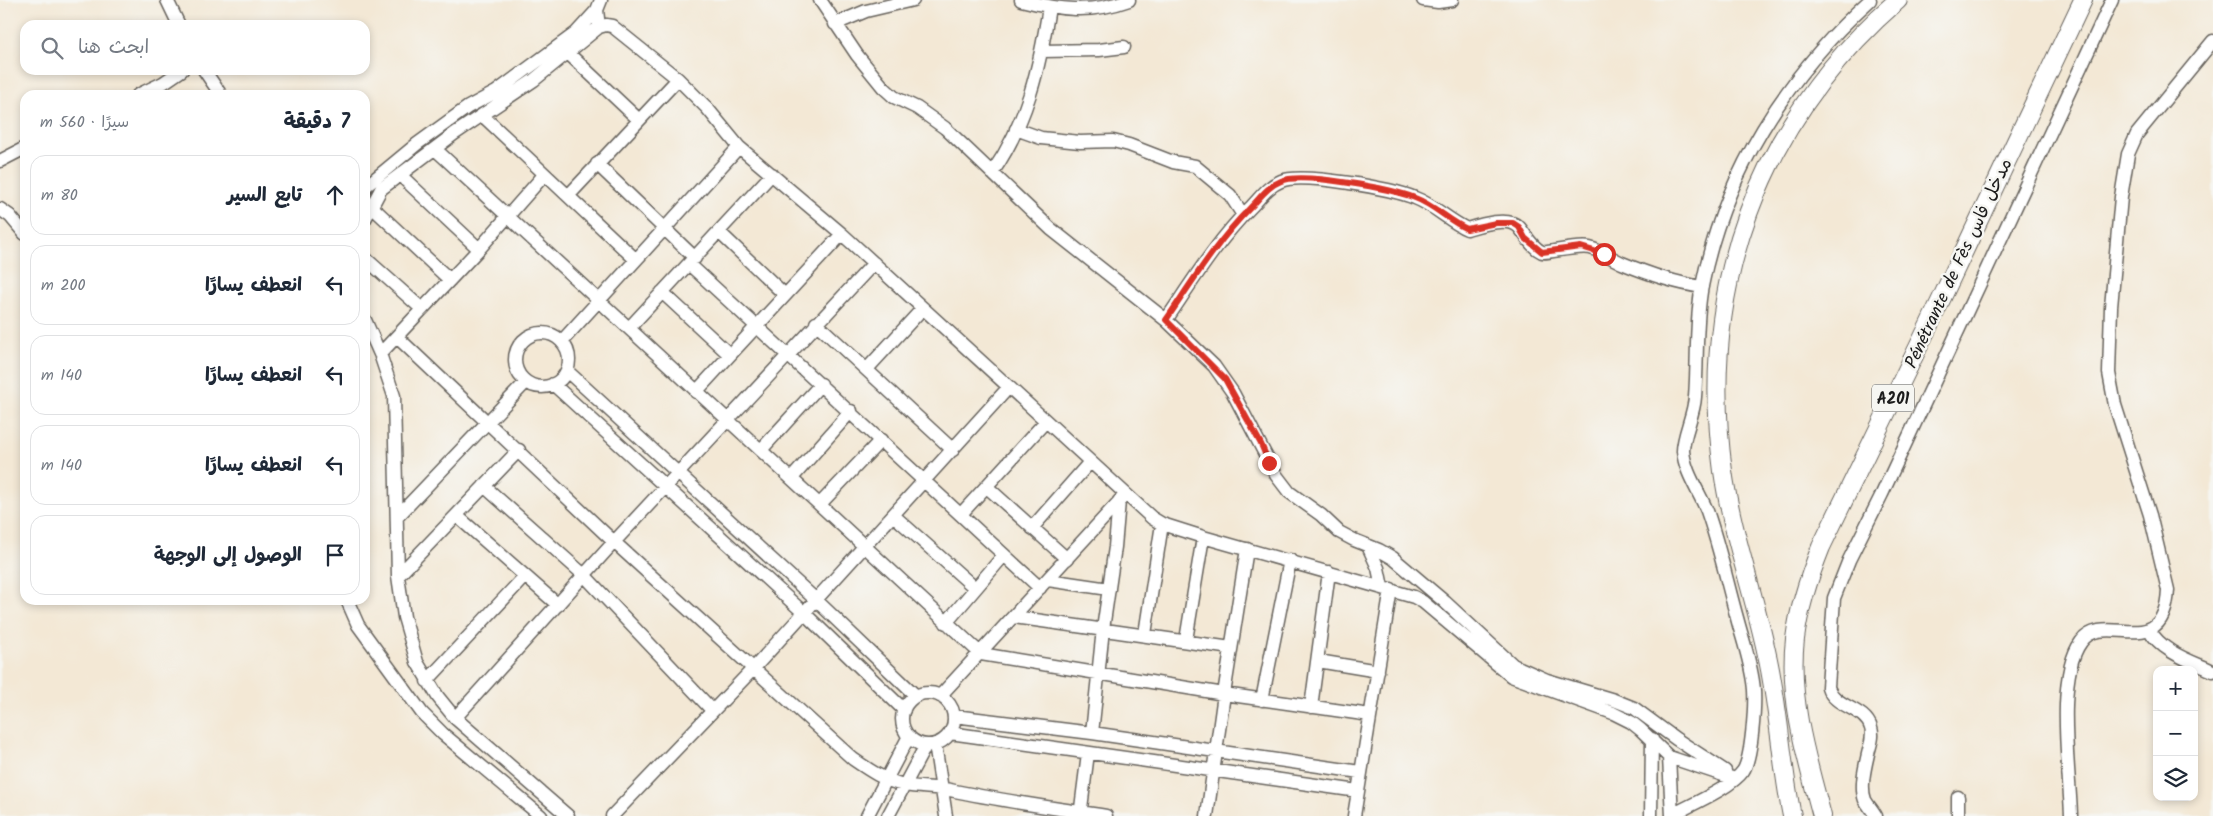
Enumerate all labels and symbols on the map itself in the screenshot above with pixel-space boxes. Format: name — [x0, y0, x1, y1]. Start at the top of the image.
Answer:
street label: Pénétrante de Fès مدخل فاس — [1898, 154, 2021, 374]
route start — [1593, 243, 1616, 266]
road number: A201 — [1872, 384, 1914, 412]
route end — [1258, 452, 1281, 475]

